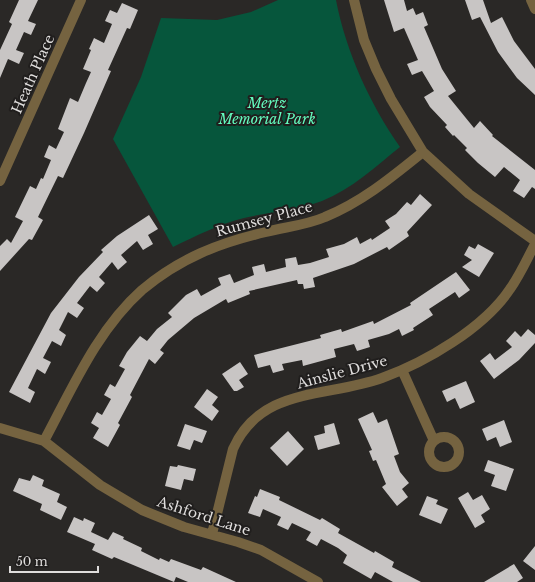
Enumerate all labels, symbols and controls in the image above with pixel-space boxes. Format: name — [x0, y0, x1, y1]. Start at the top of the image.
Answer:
street label: Heath Place — [8, 32, 58, 116]
park label: Mertz Memorial Park — [217, 94, 316, 128]
street label: Rumsey Place — [214, 197, 314, 241]
street label: Ainslie Drive — [294, 351, 389, 393]
street label: Ashford Lane — [154, 492, 253, 540]
scale bar — [10, 548, 98, 574]
text: 50 m — [16, 554, 48, 569]

